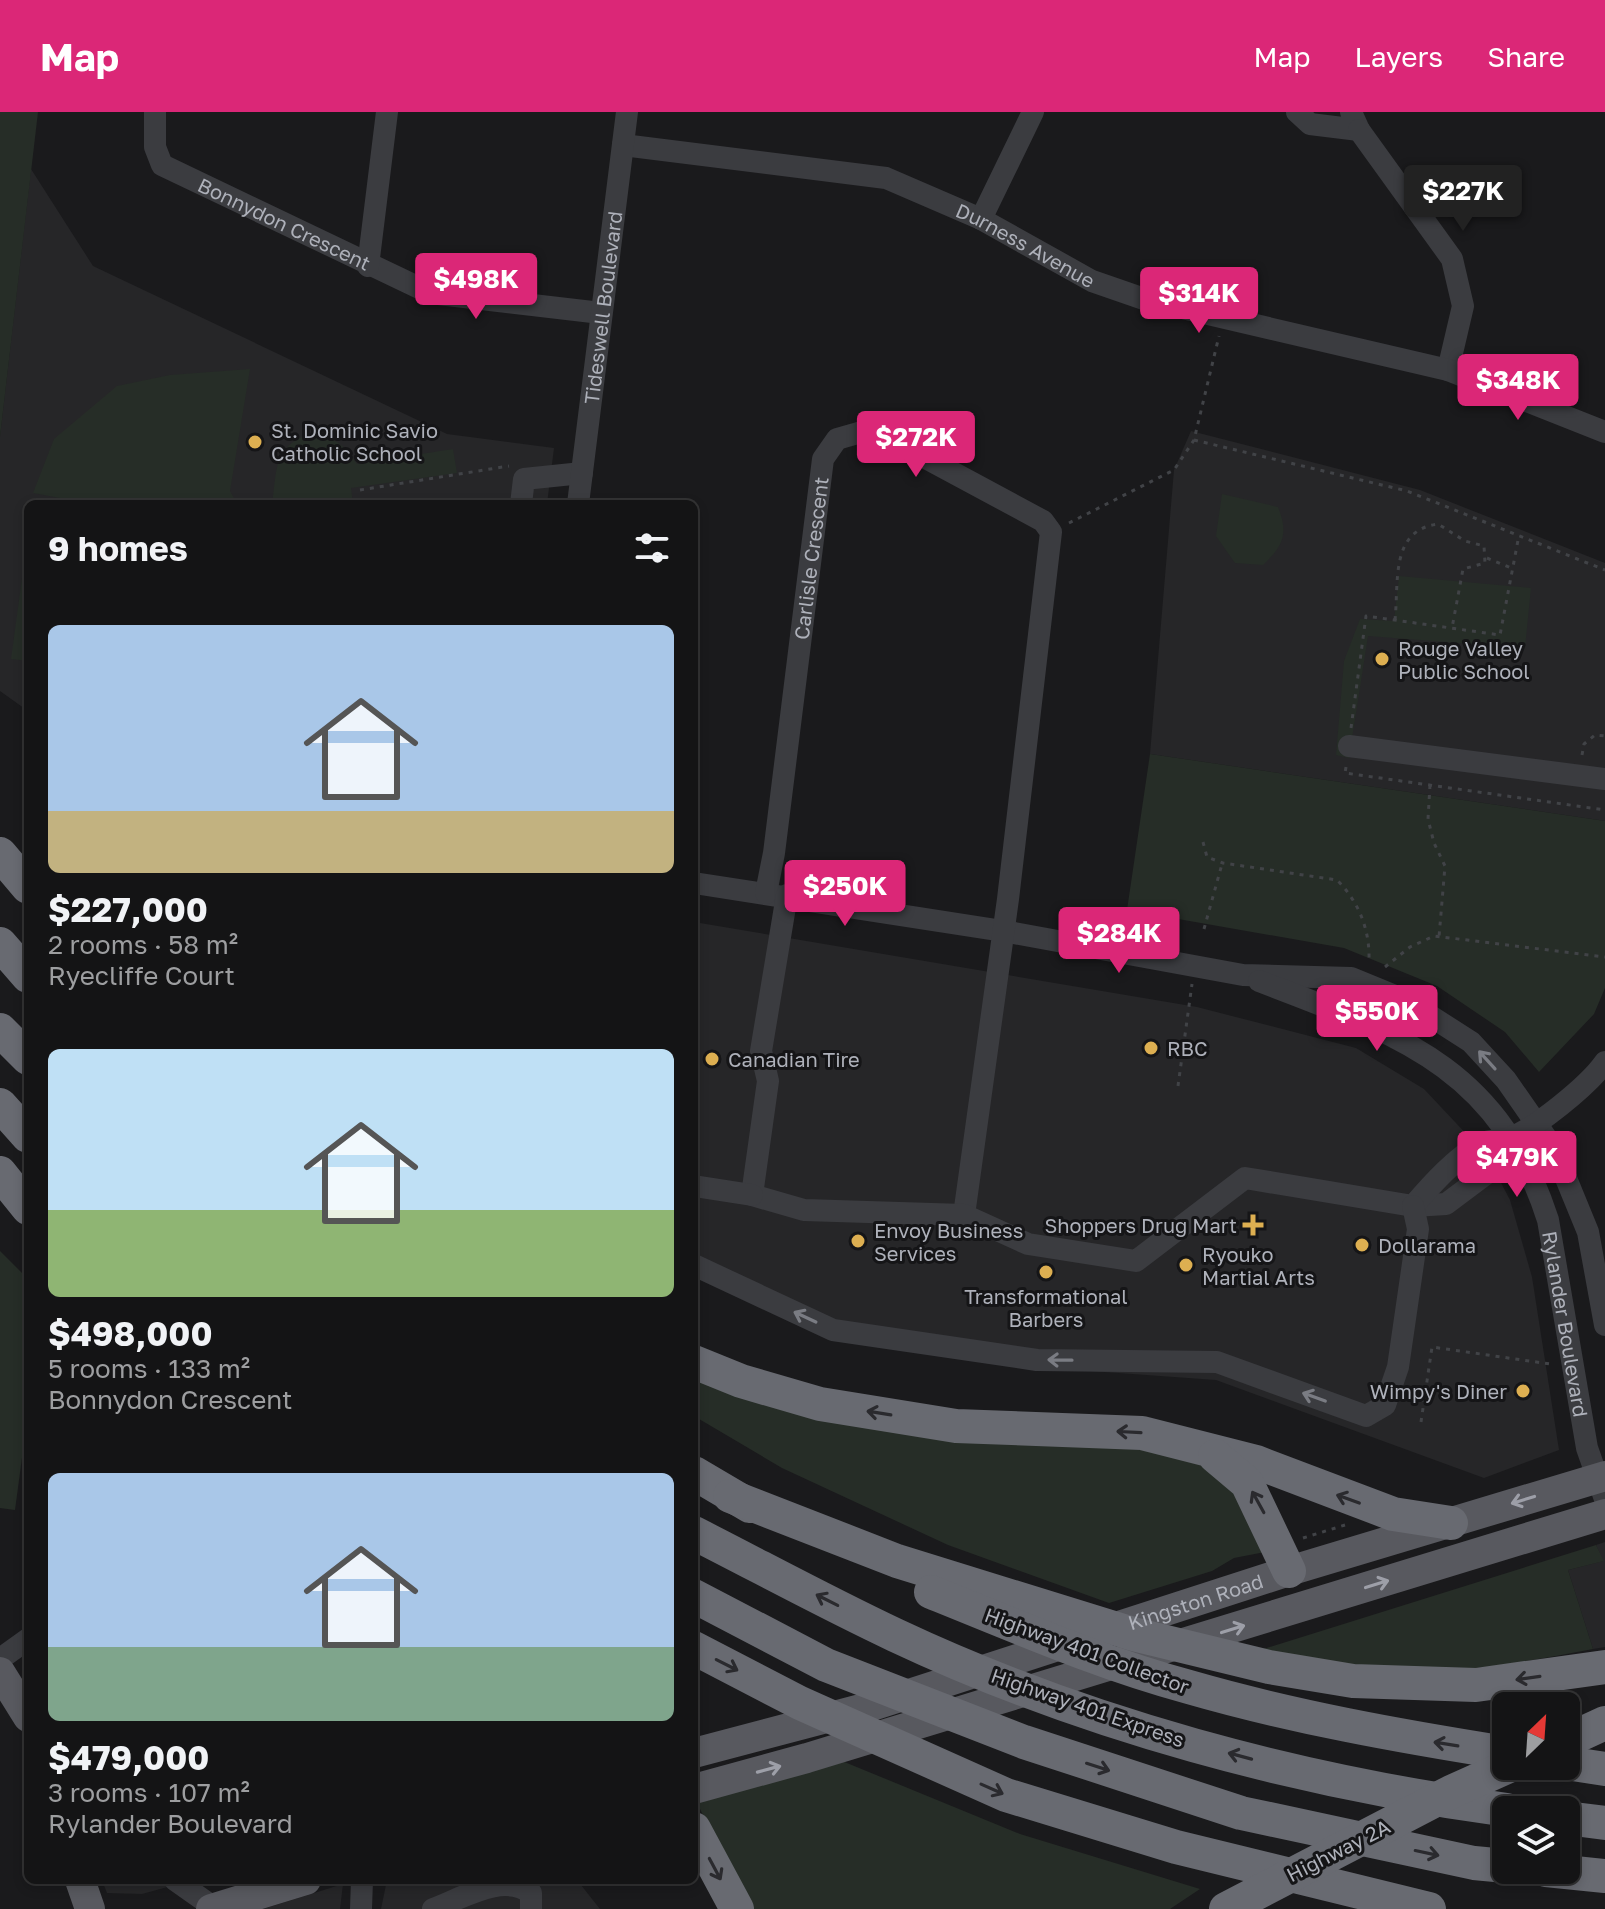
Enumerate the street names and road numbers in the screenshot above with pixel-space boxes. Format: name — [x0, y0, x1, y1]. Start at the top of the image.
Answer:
street label: Bonnydon Crescent — [194, 172, 374, 275]
street label: Durness Avenue — [952, 198, 1099, 292]
street label: Tideswell Boulevard — [579, 210, 627, 406]
street label: Carlisle Crescent — [789, 475, 833, 641]
street label: Rylander Boulevard — [1538, 1229, 1593, 1419]
street label: Kingston Road — [1125, 1568, 1266, 1634]
street label: Highway 401 Collector — [982, 1602, 1193, 1698]
street label: Highway 401 Express — [988, 1663, 1188, 1751]
street label: Highway 2A — [1282, 1814, 1394, 1886]

